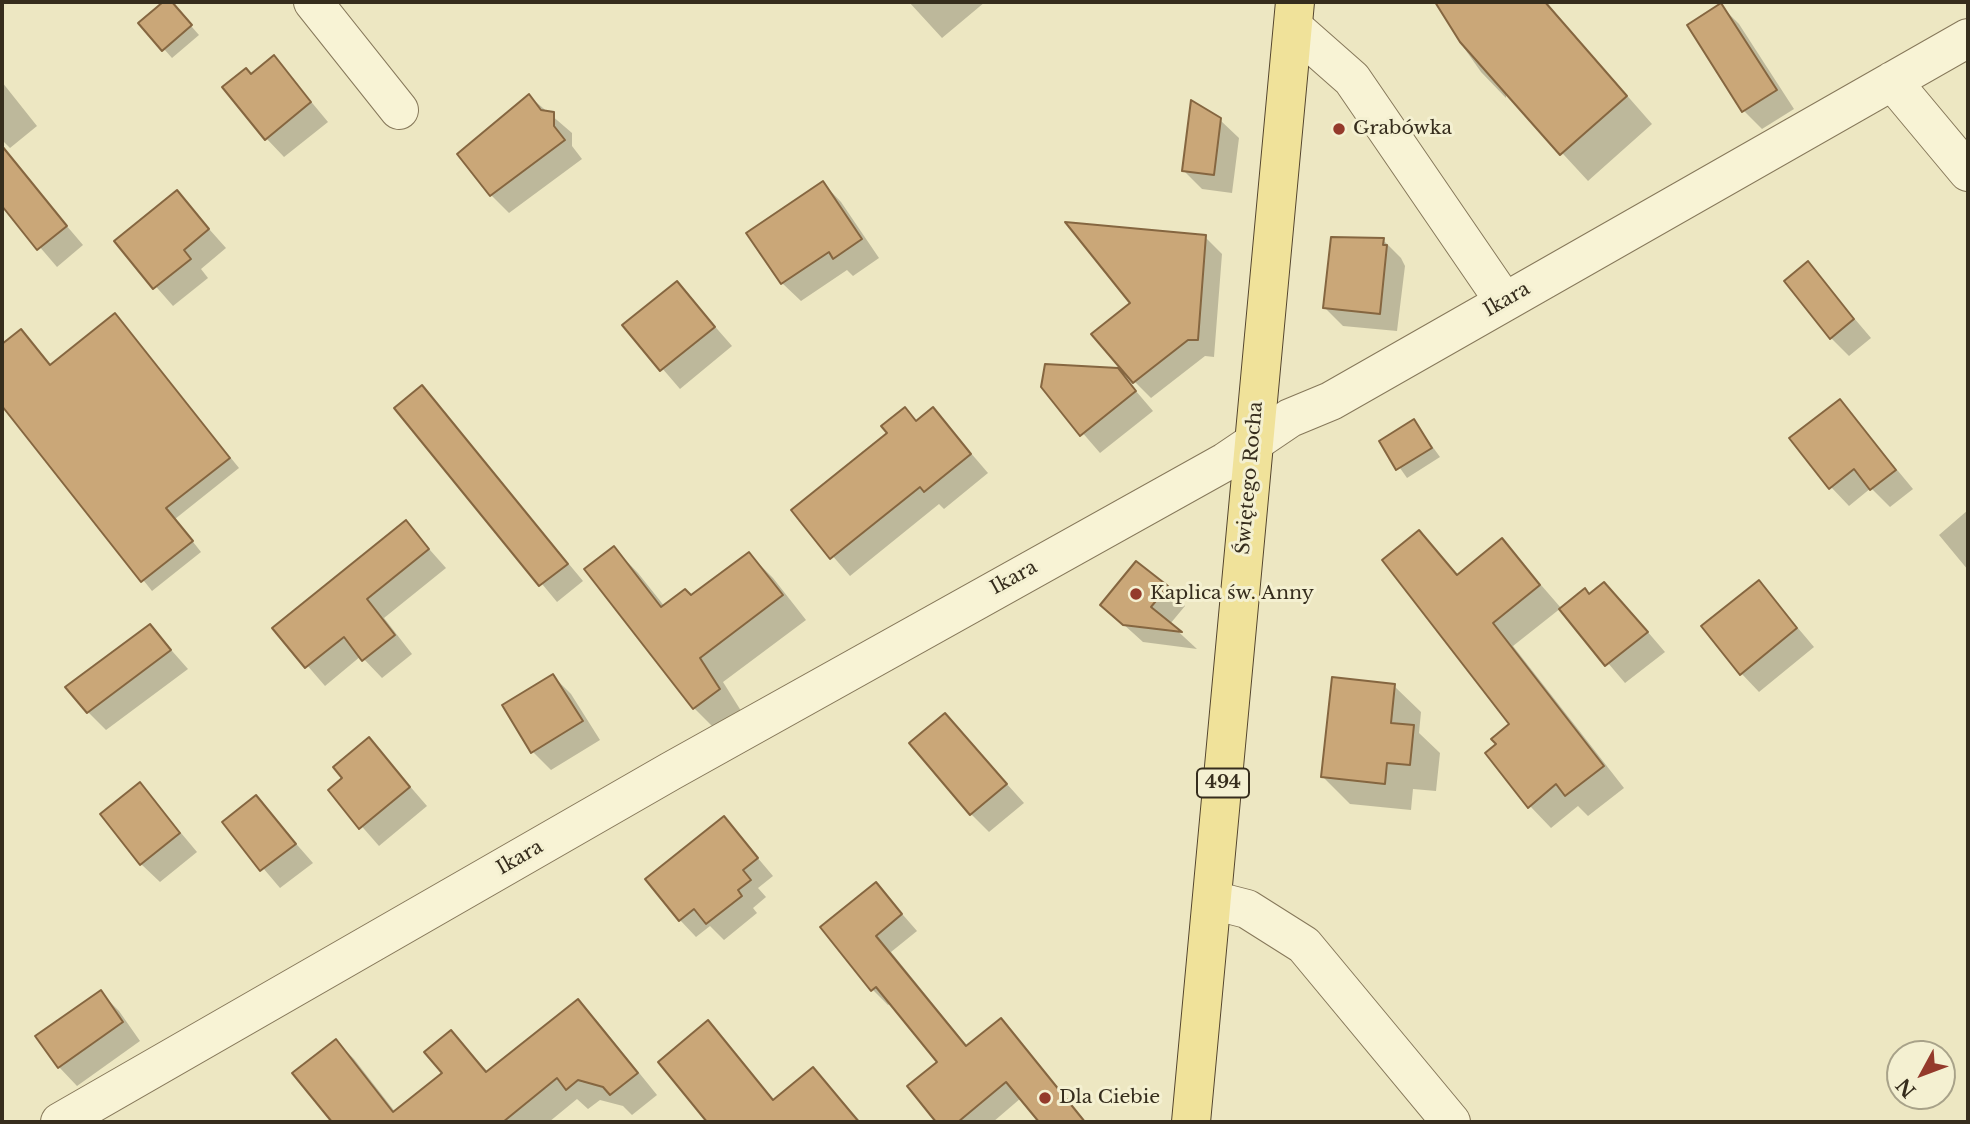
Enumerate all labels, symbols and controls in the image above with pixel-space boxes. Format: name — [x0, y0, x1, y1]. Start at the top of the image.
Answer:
place label: Grabówka — [1353, 118, 1452, 140]
marker: Grabówka — [1331, 121, 1347, 137]
street label: Ikara — [1480, 278, 1534, 322]
street label: Świętego Rocha — [1232, 400, 1268, 556]
street label: Ikara — [987, 556, 1041, 600]
place label: Kaplica św. Anny — [1150, 583, 1314, 605]
marker: Kaplica św. Anny — [1128, 586, 1144, 602]
road number: 494 — [1197, 768, 1249, 798]
street label: Ikara — [493, 836, 547, 880]
north arrow — [1886, 1040, 1956, 1110]
text: N — [1892, 1074, 1921, 1102]
place label: Dla Ciebie — [1059, 1087, 1160, 1109]
marker: Dla Ciebie — [1037, 1090, 1053, 1106]

